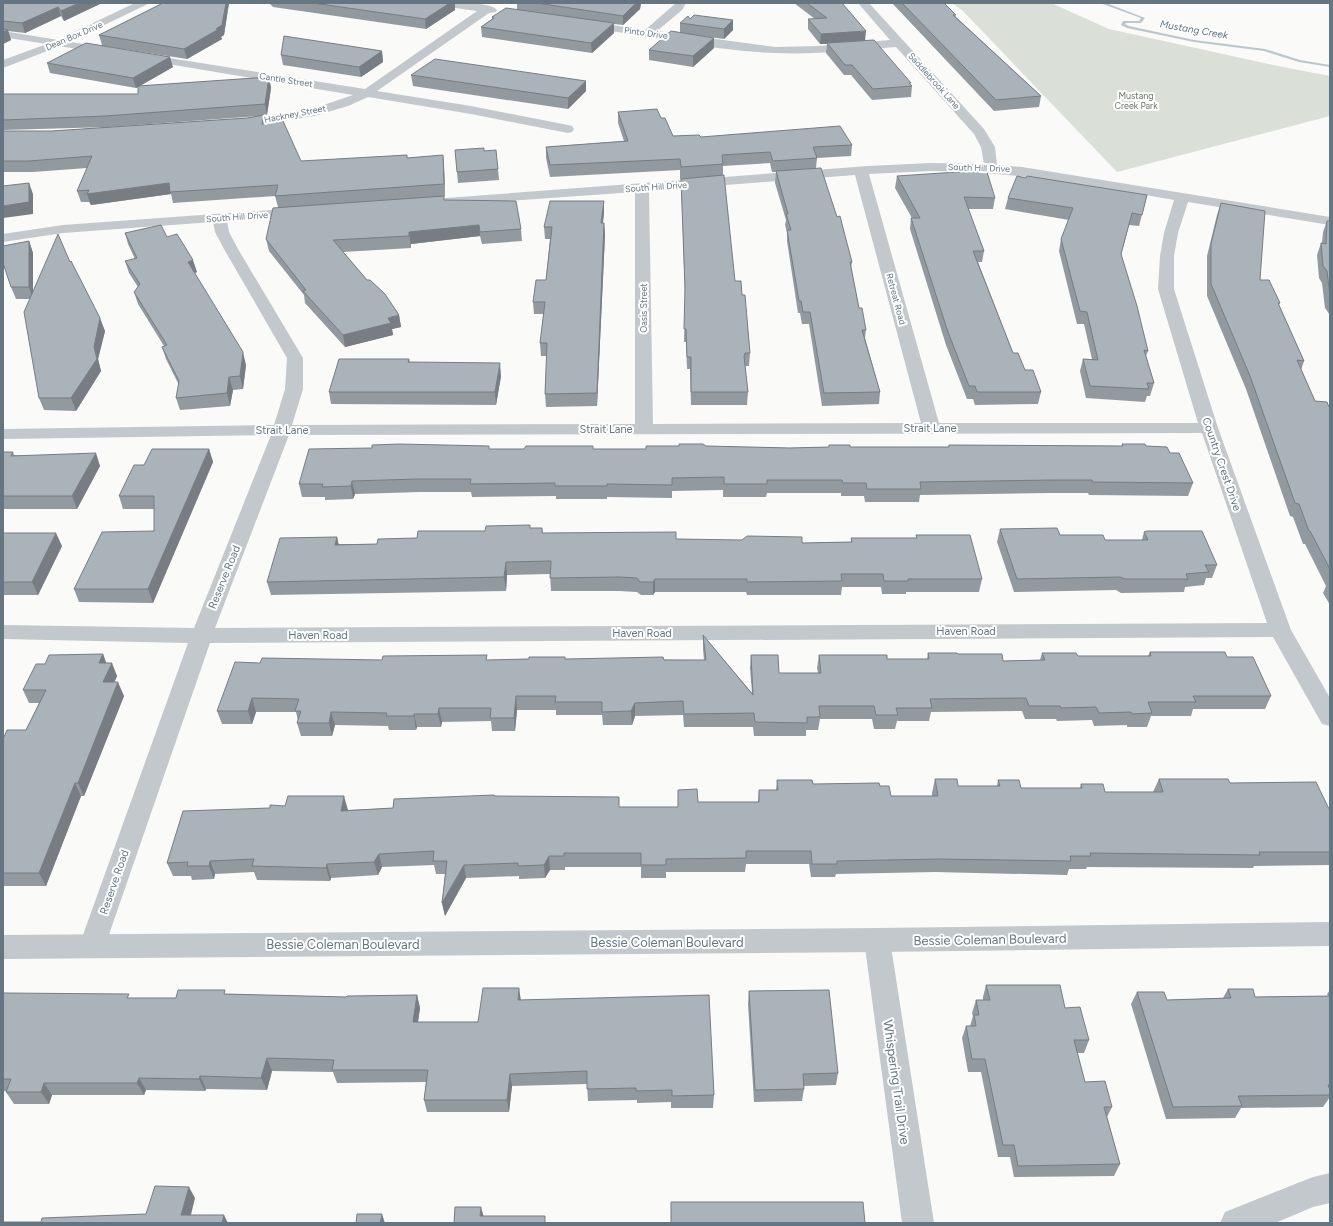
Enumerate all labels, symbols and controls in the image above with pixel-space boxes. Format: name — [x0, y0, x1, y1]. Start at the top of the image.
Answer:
water label: Mustang Creek — [1159, 17, 1230, 42]
street label: Dean Box Drive — [44, 19, 104, 53]
street label: Pinto Drive — [624, 24, 669, 41]
street label: Saddlebrook Lane — [906, 50, 963, 111]
street label: Cantle Street — [259, 70, 314, 89]
park label: Mustang Creek Park — [1114, 90, 1158, 111]
street label: Hackney Street — [263, 102, 327, 125]
street label: South Hill Drive — [948, 161, 1010, 174]
street label: South Hill Drive — [625, 179, 687, 194]
street label: South Hill Drive — [206, 209, 268, 224]
street label: Retreat Road — [884, 272, 909, 326]
street label: Oasis Street — [638, 283, 649, 333]
street label: Country Crest Drive — [1199, 416, 1244, 513]
street label: Strait Lane — [903, 422, 957, 435]
street label: Strait Lane — [579, 423, 633, 436]
street label: Strait Lane — [255, 424, 309, 437]
street label: Reserve Road — [206, 544, 243, 611]
street label: Haven Road — [936, 625, 996, 638]
street label: Haven Road — [612, 627, 672, 640]
street label: Haven Road — [288, 629, 348, 642]
street label: Reserve Road — [97, 848, 132, 916]
street label: Bessie Coleman Boulevard — [913, 931, 1067, 948]
street label: Bessie Coleman Boulevard — [590, 935, 744, 950]
street label: Bessie Coleman Boulevard — [266, 937, 420, 952]
street label: Whispering Trail Drive — [880, 1019, 913, 1145]

